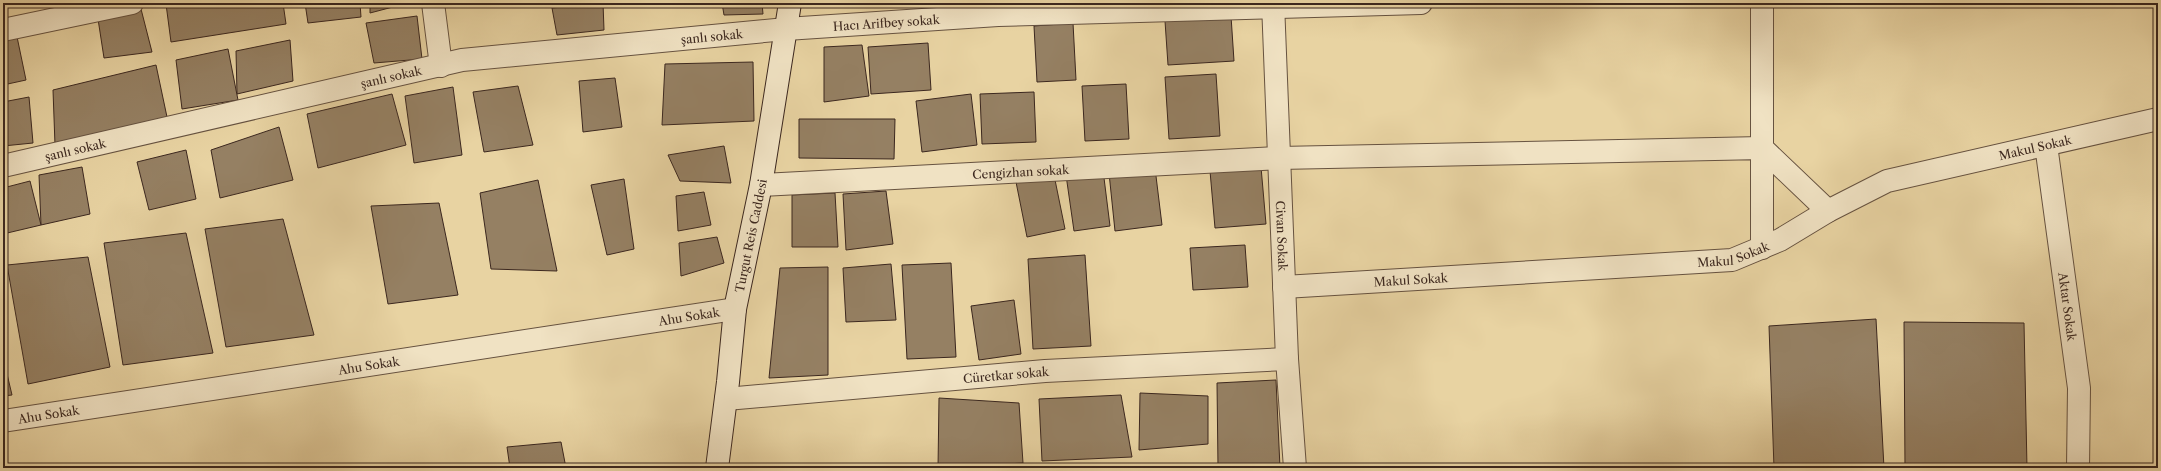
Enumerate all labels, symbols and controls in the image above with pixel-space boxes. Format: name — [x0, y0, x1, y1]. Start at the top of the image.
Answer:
street label: Hacı Arifbey sokak — [832, 11, 941, 33]
street label: şanlı sokak — [680, 26, 744, 47]
street label: şanlı sokak — [359, 62, 424, 91]
street label: Makul Sokak — [1997, 131, 2074, 163]
street label: şanlı sokak — [43, 135, 108, 164]
street label: Cengizhan sokak — [972, 161, 1070, 181]
street label: Turgut Reis Caddesi — [731, 177, 769, 294]
street label: Civan Sokak — [1273, 200, 1291, 272]
street label: Makul Sokak — [1697, 238, 1772, 270]
street label: Makul Sokak — [1373, 270, 1449, 289]
street label: Aktar Sokak — [2056, 270, 2080, 343]
street label: Ahu Sokak — [656, 304, 722, 328]
street label: Ahu Sokak — [336, 353, 401, 377]
street label: Cüretkar sokak — [962, 363, 1050, 386]
street label: Ahu Sokak — [16, 402, 81, 426]

